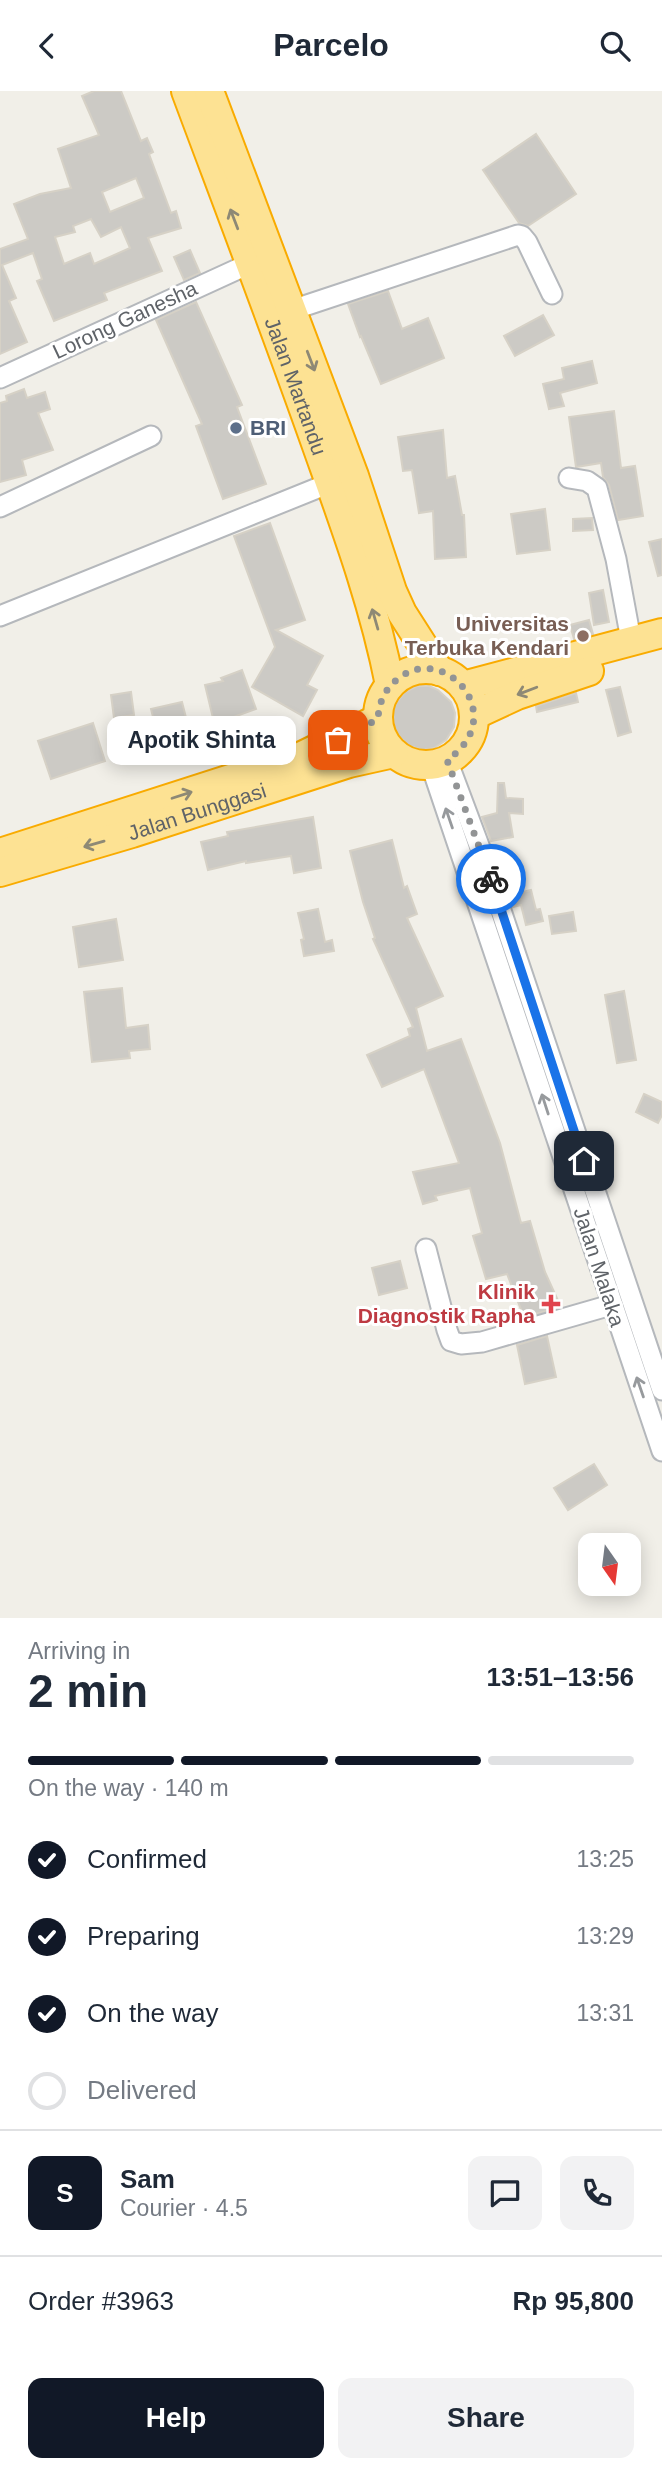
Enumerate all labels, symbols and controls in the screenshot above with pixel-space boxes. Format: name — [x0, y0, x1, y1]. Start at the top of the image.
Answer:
icon: back — [28, 27, 66, 65]
text: Parcelo — [273, 27, 389, 63]
icon: search — [596, 27, 634, 65]
one-way arrow — [227, 209, 240, 231]
street label: Lorong Ganesha — [49, 276, 201, 363]
street label: Jalan Martandu — [260, 314, 331, 458]
one-way arrow — [306, 350, 318, 372]
place label: BRI — [250, 416, 286, 439]
marker: BRI — [228, 420, 244, 436]
one-way arrow — [368, 608, 381, 631]
place label: Universitas Terbuka Kendari — [405, 612, 569, 659]
marker: Universitas Terbuka Kendari — [575, 628, 591, 644]
one-way arrow — [516, 686, 538, 699]
pin — [308, 710, 368, 770]
callout: Apotik Shinta — [107, 715, 296, 765]
icon: bag — [319, 721, 357, 759]
text: Apotik Shinta — [127, 727, 276, 753]
street label: Jalan Bunggasi — [125, 779, 269, 845]
one-way arrow — [170, 788, 192, 800]
one-way arrow — [442, 808, 454, 830]
one-way arrow — [83, 839, 105, 852]
courier — [456, 844, 526, 914]
icon: bike — [472, 860, 510, 898]
one-way arrow — [538, 1093, 550, 1115]
pin — [554, 1131, 614, 1191]
icon: home — [565, 1142, 603, 1180]
street label: Jalan Malaka — [569, 1204, 630, 1330]
place label: Klinik Diagnostik Rapha — [358, 1280, 535, 1327]
marker: Klinik Diagnostik Rapha — [541, 1294, 561, 1314]
one-way arrow — [633, 1376, 645, 1398]
north arrow — [578, 1533, 640, 1596]
map controls — [578, 1533, 641, 1596]
text: Arriving in — [28, 1638, 130, 1664]
text: 13:51–13:56 — [487, 1662, 634, 1692]
text: 2 min — [28, 1665, 148, 1717]
text: On the way · 140 m — [28, 1775, 229, 1801]
icon: check — [28, 1841, 66, 1879]
text: Confirmed — [87, 1844, 207, 1874]
text: 13:25 — [576, 1846, 634, 1872]
icon: check — [28, 1918, 66, 1956]
text: Preparing — [87, 1921, 200, 1951]
text: 13:29 — [576, 1923, 634, 1949]
icon: check — [28, 1995, 66, 2033]
text: On the way — [87, 1998, 219, 2028]
text: 13:31 — [576, 2000, 634, 2026]
text: Delivered — [87, 2075, 197, 2105]
button: chat — [468, 2156, 542, 2230]
button: phone — [560, 2156, 634, 2230]
text: Sam — [120, 2164, 175, 2194]
text: S — [56, 2178, 74, 2208]
text: Courier · 4.5 — [120, 2195, 248, 2221]
text: Order #3963 — [28, 2286, 174, 2316]
text: Rp 95,800 — [513, 2286, 634, 2316]
button: Help — [28, 2378, 324, 2458]
button: Share — [338, 2378, 634, 2458]

